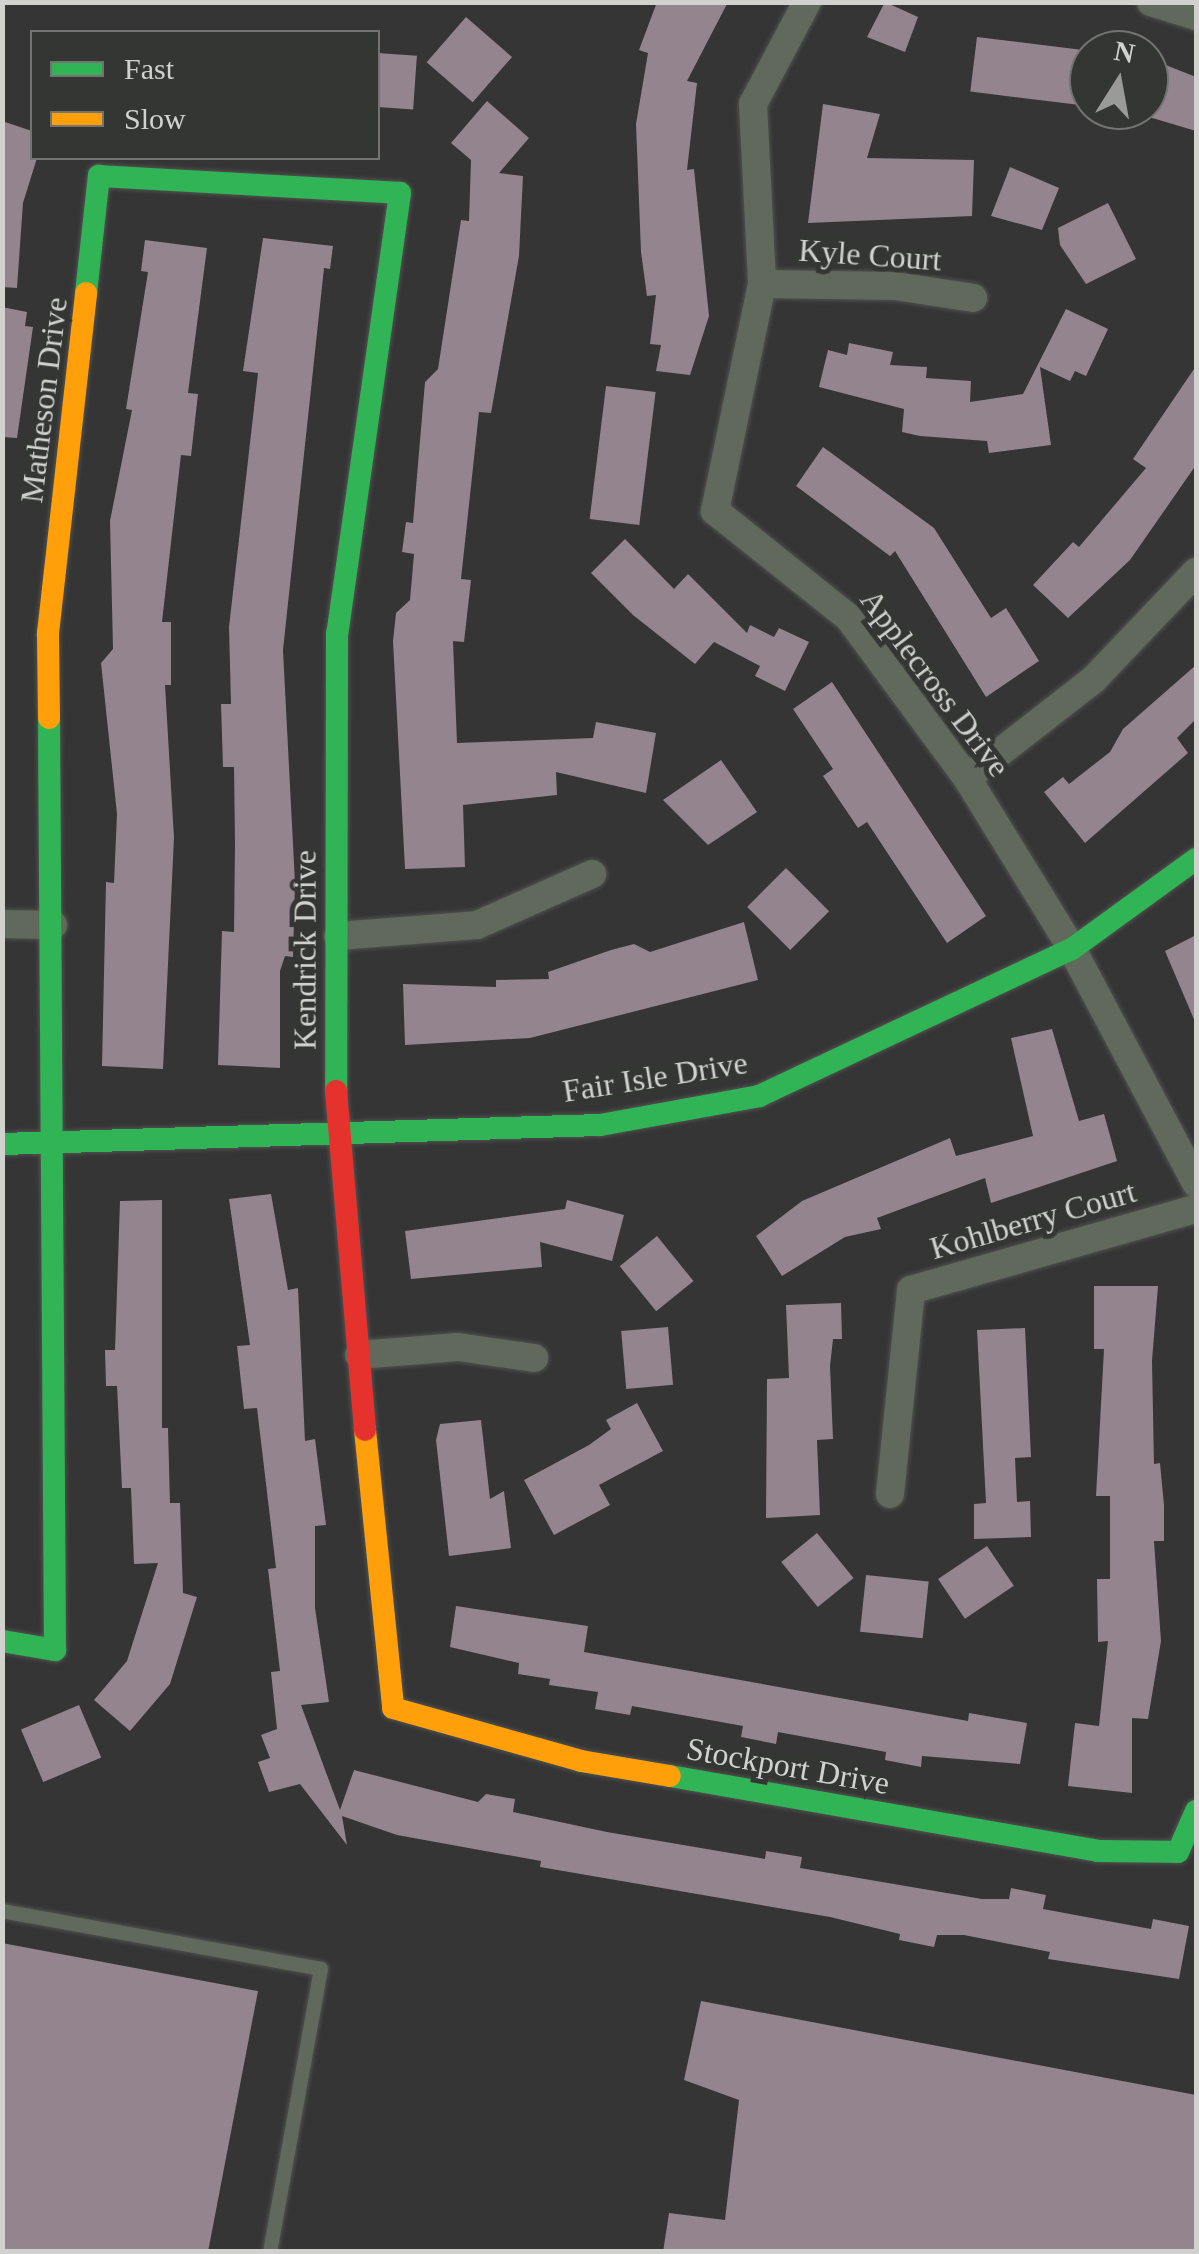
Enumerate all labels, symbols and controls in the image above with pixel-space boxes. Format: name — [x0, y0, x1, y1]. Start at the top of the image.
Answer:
legend — [30, 30, 380, 160]
north arrow — [1069, 30, 1169, 130]
text: N — [1112, 35, 1137, 69]
text: Fast — [124, 52, 174, 85]
text: Slow — [124, 102, 186, 135]
street label: Kyle Court — [797, 231, 943, 279]
street label: Matheson Drive — [12, 295, 76, 505]
street label: Applecross Drive — [852, 582, 1018, 784]
street label: Kendrick Drive — [286, 850, 324, 1050]
street label: Fair Isle Drive — [560, 1043, 750, 1111]
street label: Kohlberry Court — [926, 1172, 1140, 1268]
street label: Stockport Drive — [684, 1729, 892, 1803]

